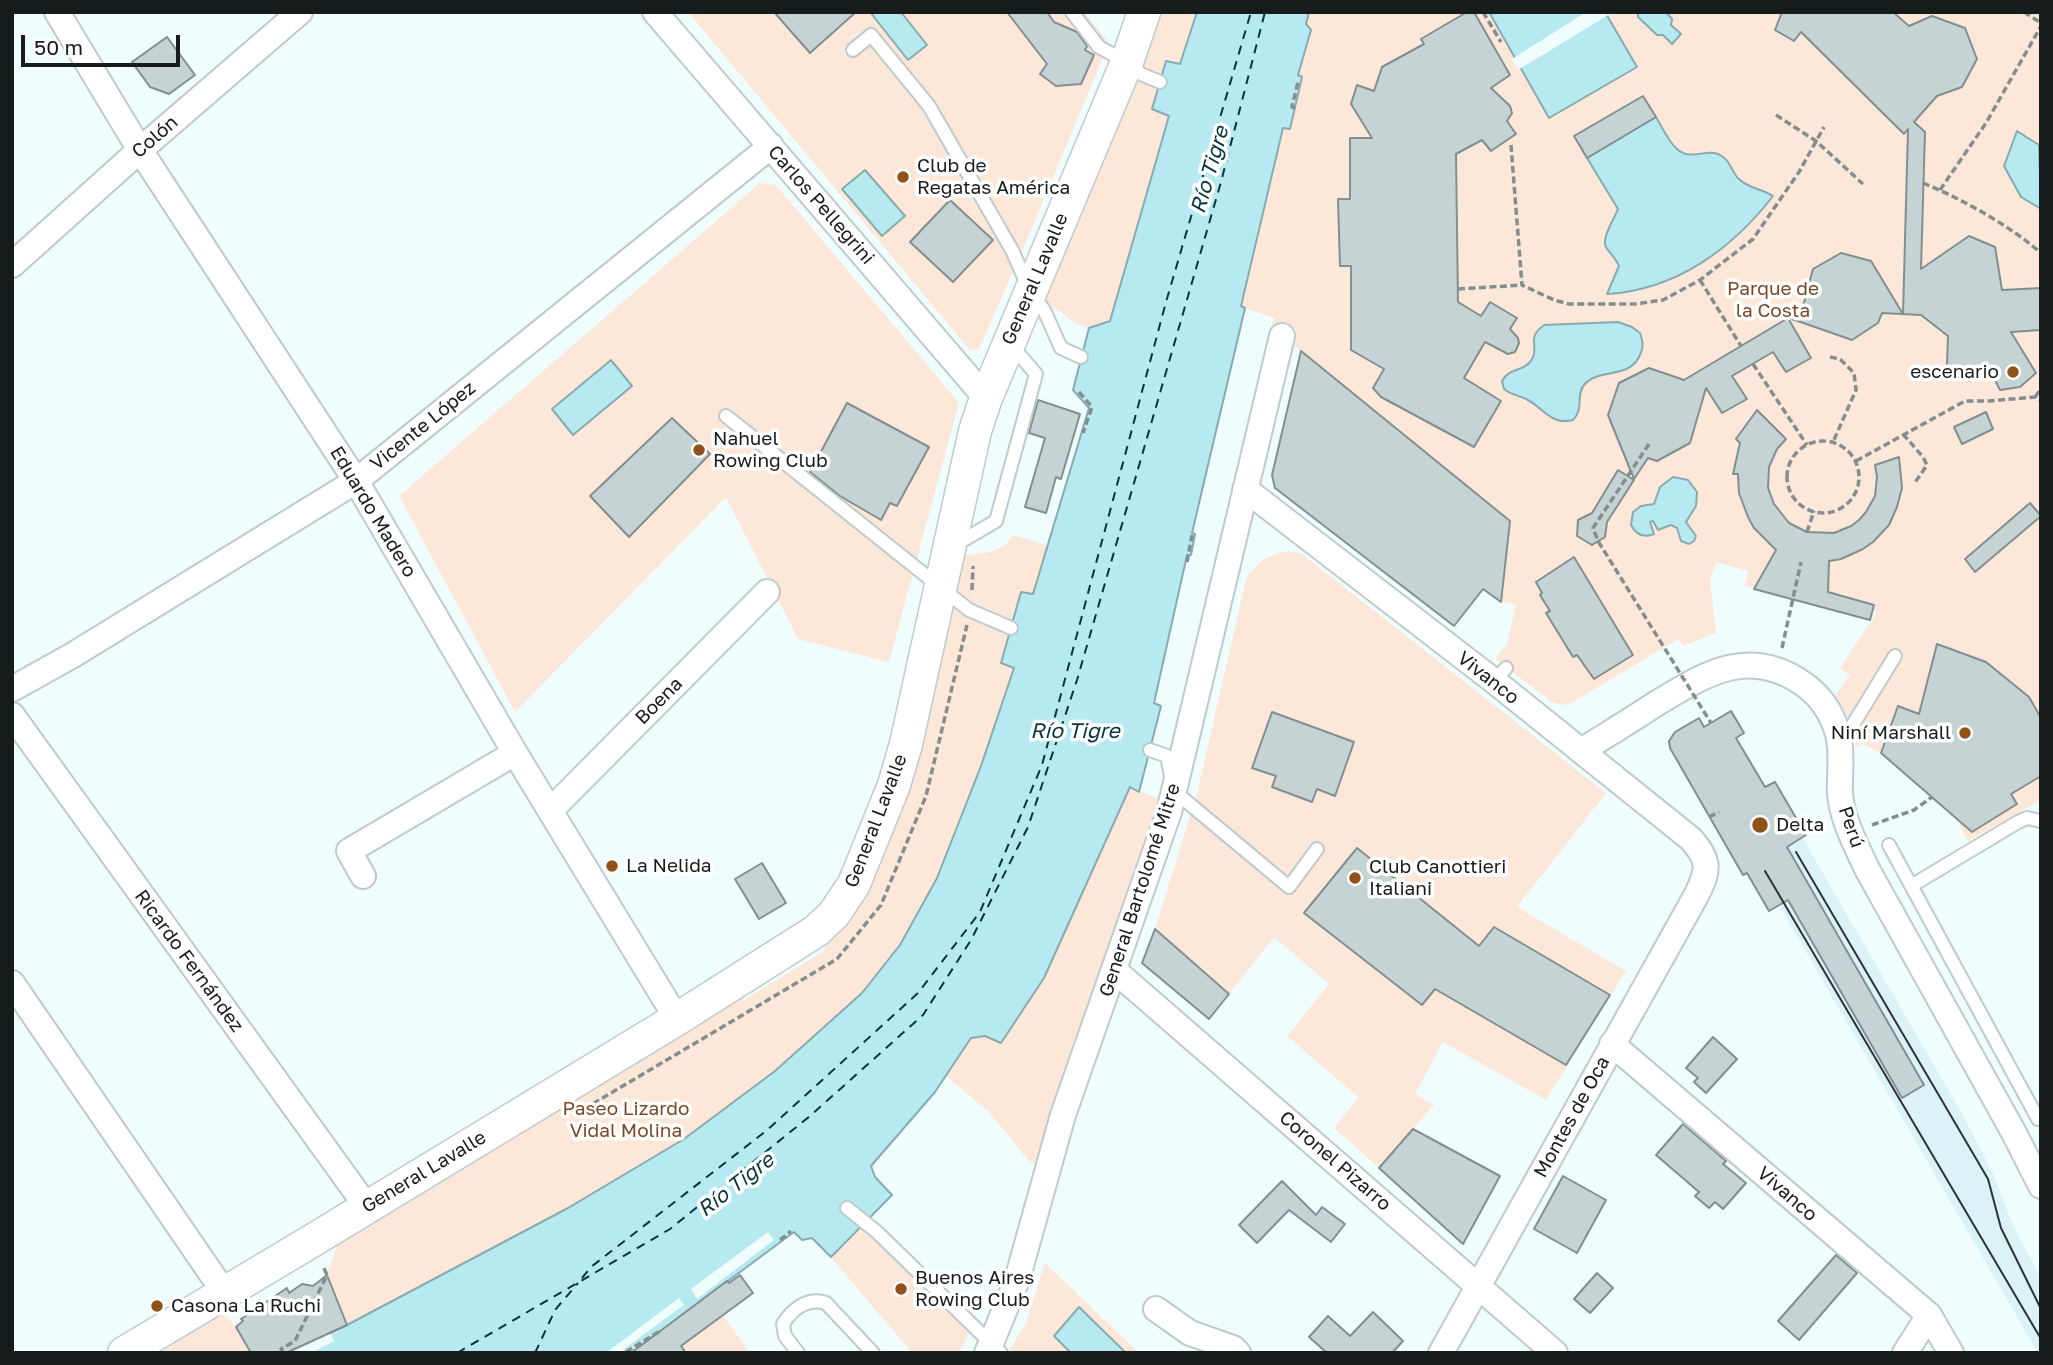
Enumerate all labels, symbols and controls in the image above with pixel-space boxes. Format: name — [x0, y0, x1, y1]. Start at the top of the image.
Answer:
scale bar — [24, 21, 184, 65]
text: 50 m — [34, 34, 83, 60]
street label: Colón — [127, 111, 183, 163]
water label: Río Tigre — [1186, 124, 1234, 216]
street label: Carlos Pellegrini — [763, 141, 879, 269]
place label: Club de Regatas América — [917, 155, 1070, 199]
marker: Club de Regatas América — [895, 169, 911, 185]
street label: General Lavalle — [997, 210, 1073, 348]
park label: Parque de la Costa — [1727, 278, 1819, 322]
place label: escenario — [1910, 361, 1999, 383]
marker: escenario — [2005, 364, 2021, 380]
street label: Vicente López — [366, 377, 480, 475]
place label: Nahuel Rowing Club — [713, 428, 828, 472]
street label: Eduardo Madero — [325, 442, 421, 582]
marker: Nahuel Rowing Club — [691, 442, 707, 458]
street label: Vivanco — [1453, 647, 1523, 709]
street label: Boena — [631, 673, 687, 729]
water label: Río Tigre — [1030, 718, 1120, 744]
place label: Niní Marshall — [1831, 722, 1951, 744]
marker: Niní Marshall — [1957, 725, 1973, 741]
street label: General Lavalle — [840, 751, 912, 891]
street label: General Bartolomé Mitre — [1095, 780, 1185, 1000]
street label: Perú — [1833, 803, 1869, 851]
place label: Delta — [1776, 814, 1824, 836]
marker: Delta — [1750, 815, 1770, 835]
place label: La Nelida — [626, 855, 712, 877]
place label: Club Canottieri Italiani — [1369, 856, 1506, 900]
marker: La Nelida — [604, 858, 620, 874]
marker: Club Canottieri Italiani — [1347, 870, 1363, 886]
street label: Ricardo Fernández — [130, 885, 248, 1037]
street label: Montes de Oca — [1529, 1052, 1615, 1182]
park label: Paseo Lizardo Vidal Molina — [563, 1098, 689, 1142]
street label: Coronel Pizarro — [1275, 1106, 1395, 1216]
street label: General Lavalle — [358, 1126, 490, 1218]
water label: Río Tigre — [693, 1148, 779, 1222]
street label: Vivanco — [1752, 1162, 1822, 1226]
place label: Buenos Aires Rowing Club — [915, 1267, 1034, 1311]
marker: Buenos Aires Rowing Club — [893, 1281, 909, 1297]
place label: Casona La Ruchi — [171, 1295, 321, 1317]
marker: Casona La Ruchi — [149, 1298, 165, 1314]

